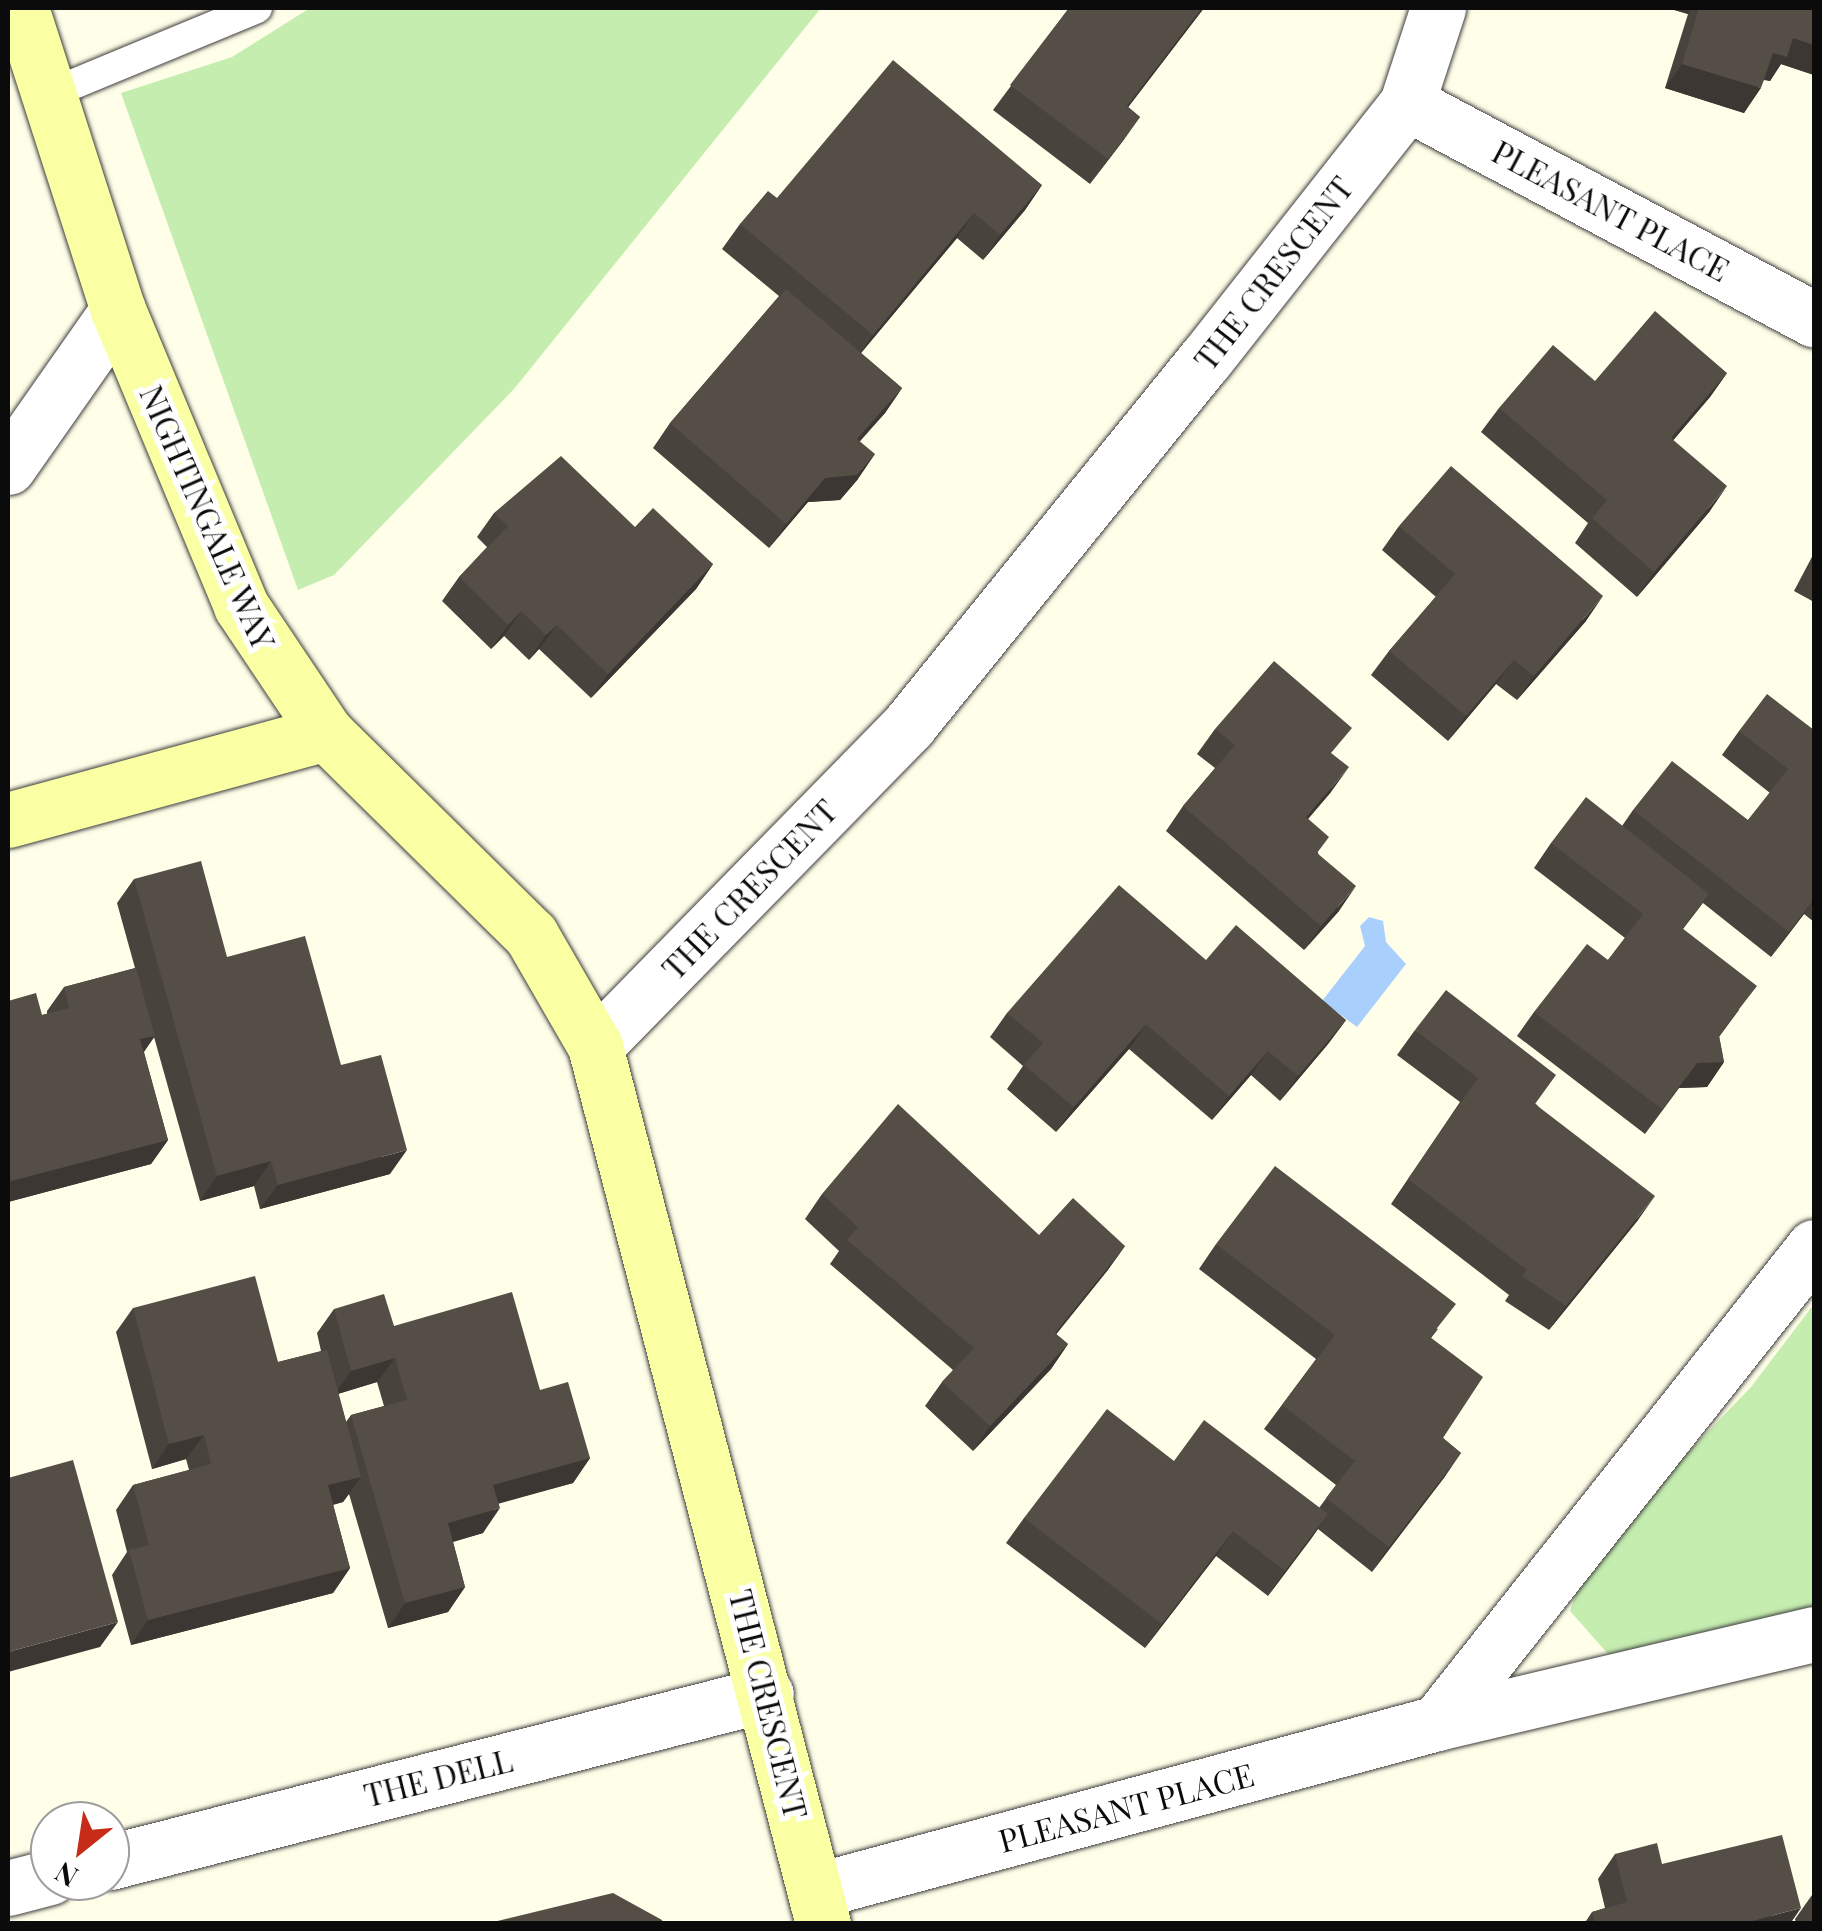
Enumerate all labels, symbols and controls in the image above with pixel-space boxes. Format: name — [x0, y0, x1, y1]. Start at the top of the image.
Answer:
street label: PLEASANT PLACE — [1486, 131, 1736, 289]
street label: THE CRESCENT — [1186, 169, 1360, 377]
street label: NIGHTINGALE WAY — [132, 379, 284, 655]
street label: THE CRESCENT — [654, 791, 844, 987]
street label: THE CRESCENT — [722, 1585, 816, 1823]
street label: THE DELL — [360, 1740, 516, 1814]
street label: PLEASANT PLACE — [994, 1754, 1258, 1860]
north arrow — [30, 1801, 130, 1901]
text: N — [48, 1855, 84, 1897]

